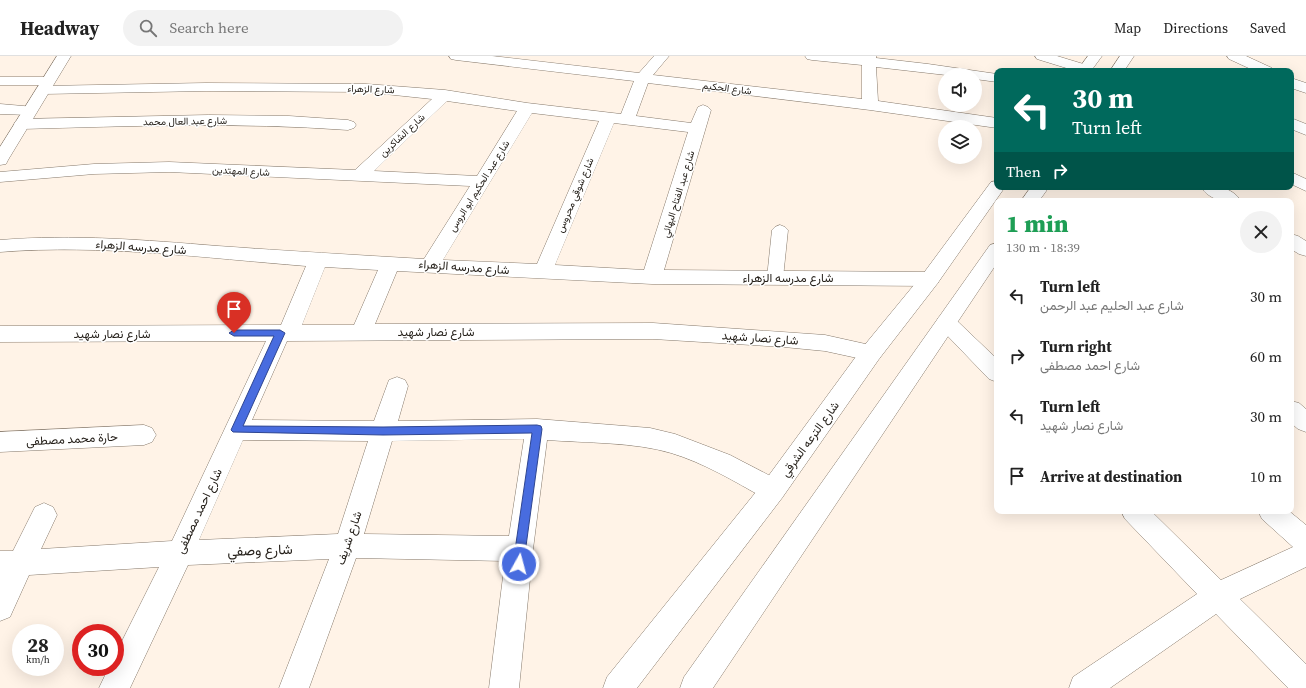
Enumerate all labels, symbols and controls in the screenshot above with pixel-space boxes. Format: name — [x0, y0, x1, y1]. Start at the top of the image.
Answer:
search box — [123, 10, 403, 46]
text: Headway — [20, 15, 99, 41]
icon: search — [137, 17, 159, 39]
text: Search here — [169, 17, 249, 38]
text: Map — [1114, 18, 1141, 38]
text: Directions — [1163, 18, 1228, 38]
text: Saved — [1250, 18, 1286, 38]
map controls — [938, 68, 982, 164]
button: sound — [938, 68, 982, 112]
street label: شارع الحكيم — [702, 79, 752, 97]
text: 30 m — [1072, 79, 1134, 117]
street label: شارع الزهراء — [347, 82, 395, 96]
icon: left — [1006, 84, 1058, 136]
street label: شارع الشاكرين — [376, 111, 428, 159]
street label: شارع عبد العال محمد — [143, 114, 227, 128]
text: Turn left — [1072, 115, 1142, 140]
button: layers — [938, 120, 982, 164]
street label: شارع عبد الحكيم ابو الروس — [446, 138, 513, 234]
street label: شارع عبد الفتاح البهائي — [659, 149, 699, 240]
street label: شارع شوقي محروس — [553, 155, 599, 235]
icon: right — [1049, 160, 1071, 182]
text: Then — [1006, 161, 1041, 182]
street label: شارع المهتدين — [212, 163, 270, 179]
text: 1 min — [1006, 207, 1069, 240]
button: close — [1240, 211, 1282, 253]
street label: شارع مدرسه الزهراء — [95, 236, 187, 259]
text: 130 m · 18:39 — [1006, 239, 1080, 256]
street label: شارع مدرسه الزهراء — [418, 256, 510, 279]
street label: شارع مدرسه الزهراء — [742, 270, 834, 287]
text: Turn left — [1040, 276, 1100, 297]
icon: left — [1006, 285, 1028, 307]
text: 30 m — [1250, 286, 1282, 307]
pin — [217, 292, 251, 333]
text: شارع عبد الحليم عبد الرحمن — [1040, 297, 1184, 314]
icon: arrive — [223, 298, 245, 320]
street label: شارع نصار شهيد — [398, 324, 474, 341]
street label: شارع نصار شهيد — [74, 326, 150, 343]
street label: شارع نصار شهيد — [721, 327, 799, 350]
text: Turn right — [1040, 336, 1112, 357]
icon: right — [1006, 345, 1028, 367]
text: 60 m — [1250, 346, 1282, 367]
text: شارع احمد مصطفى — [1040, 357, 1140, 374]
text: Turn left — [1040, 396, 1100, 417]
street label: شارع الترعه الشرقي — [777, 398, 845, 481]
icon: left — [1006, 405, 1028, 427]
text: 30 m — [1250, 406, 1282, 427]
text: شارع نصار شهيد — [1040, 417, 1123, 434]
street label: حارة محمد مصطفى — [26, 429, 118, 449]
icon: arrive — [1006, 465, 1028, 487]
street label: شارع احمد مصطفى — [172, 466, 227, 557]
text: Arrive at destination — [1040, 466, 1182, 487]
text: 10 m — [1250, 466, 1282, 487]
street label: شارع شريف — [332, 509, 367, 567]
street label: شارع وصفي — [227, 539, 293, 563]
position arrow — [498, 543, 540, 585]
speed limit sign: 30 — [72, 624, 124, 676]
text: 28 — [27, 631, 49, 659]
text: km/h — [26, 653, 50, 666]

